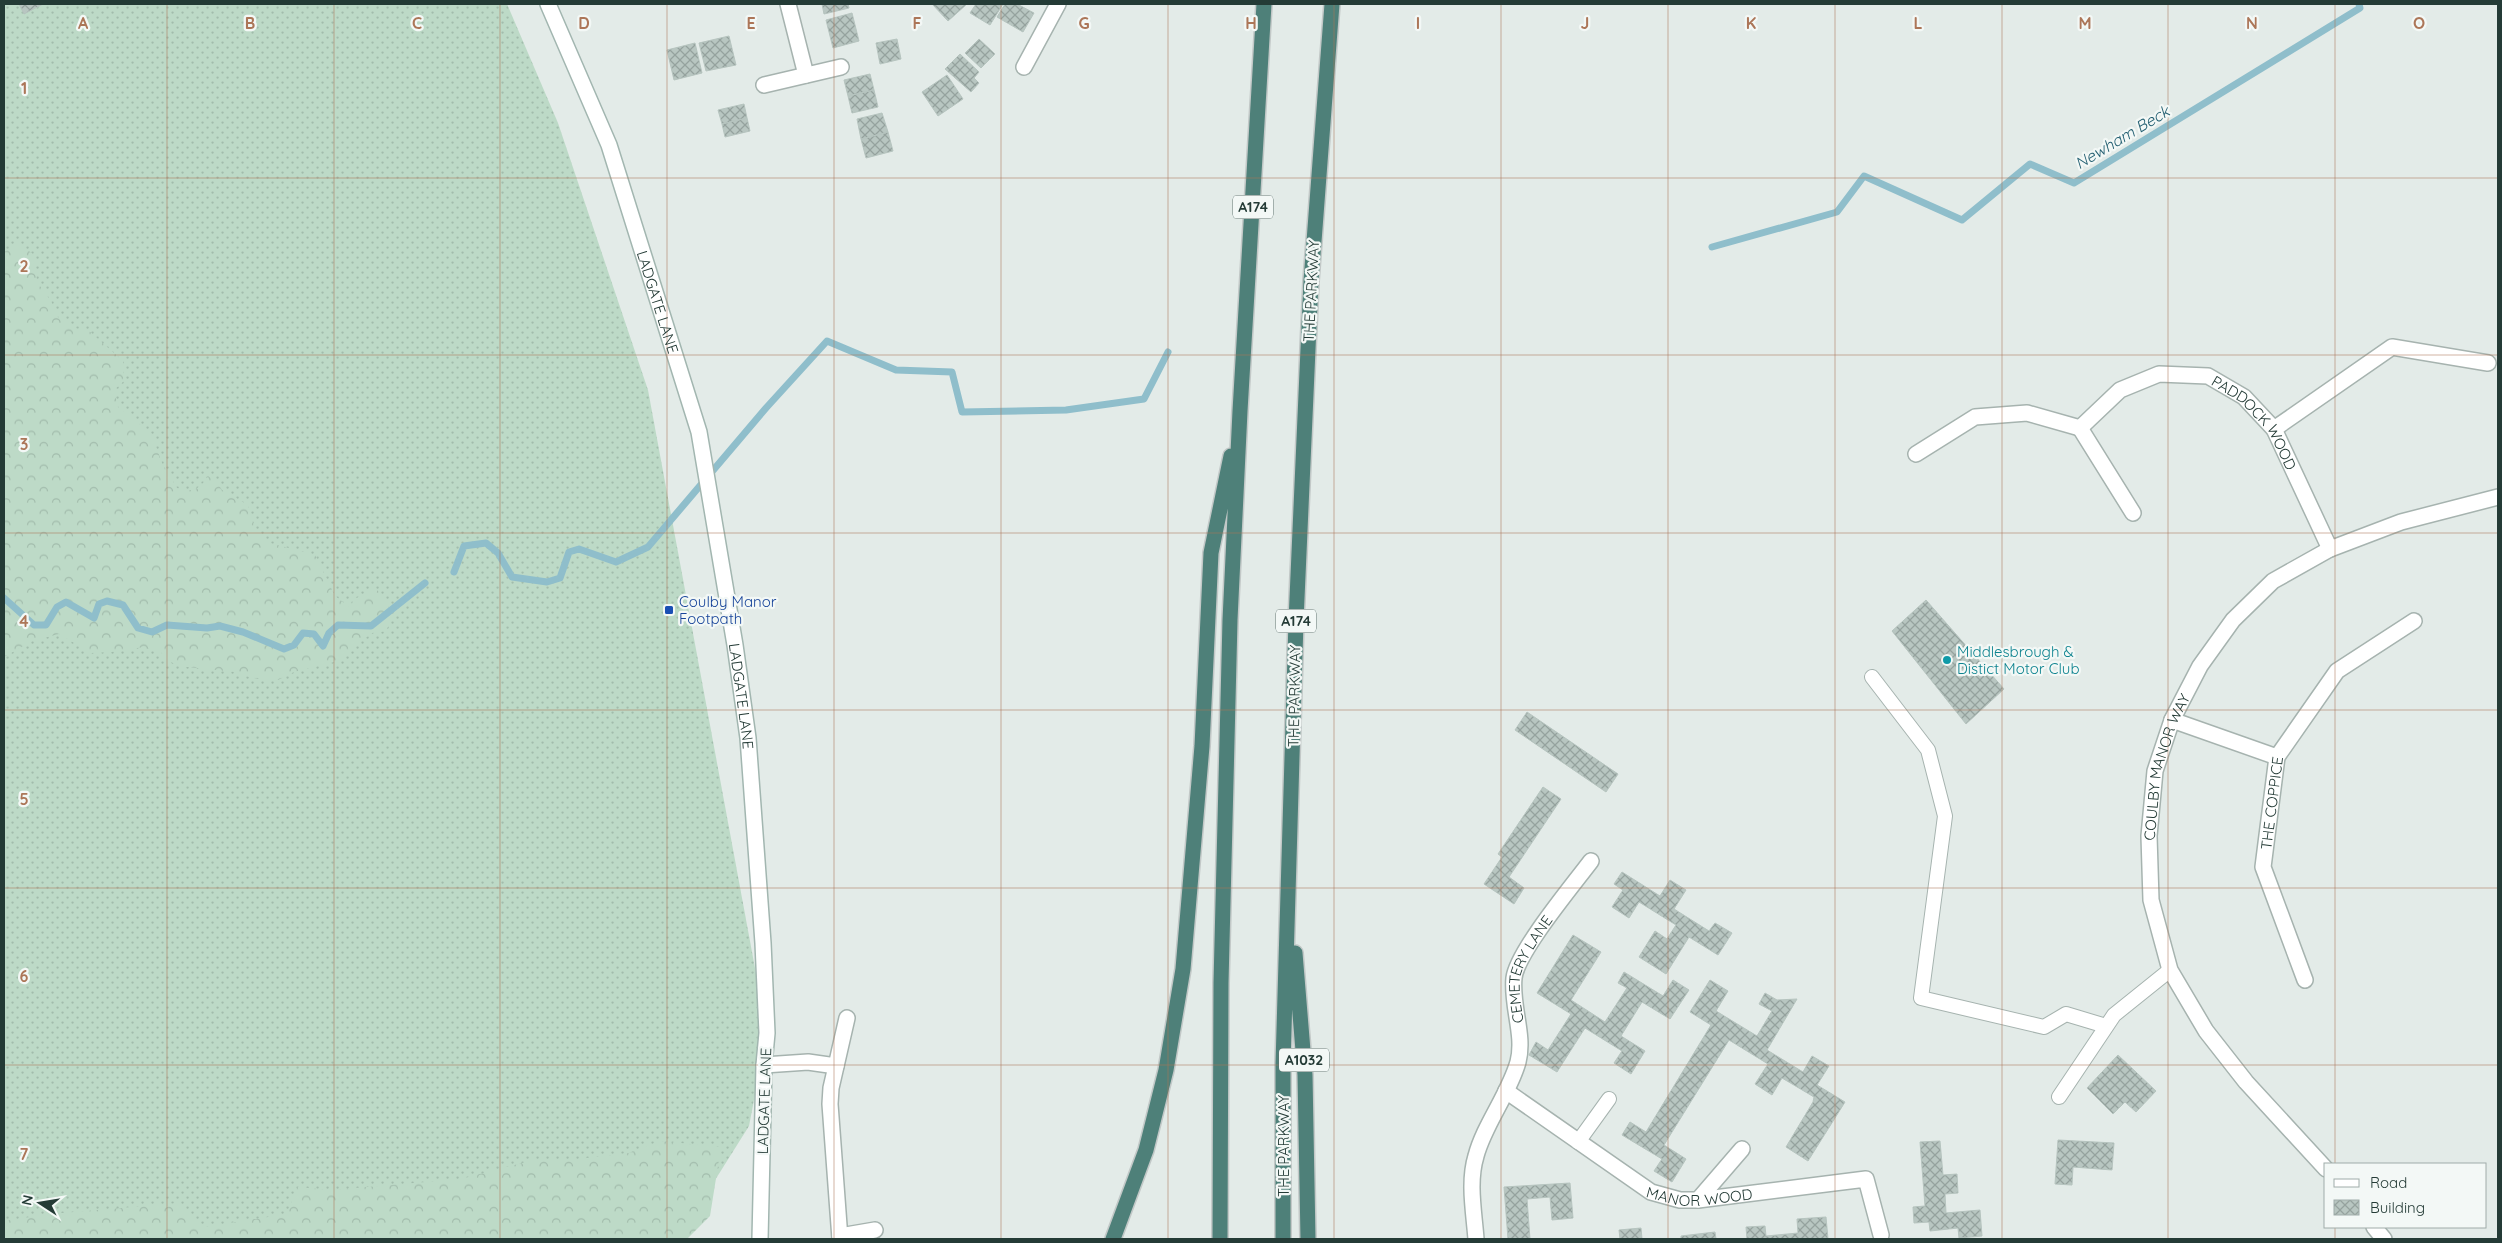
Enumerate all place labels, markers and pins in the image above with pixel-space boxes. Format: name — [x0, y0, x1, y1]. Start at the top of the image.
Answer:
place label: Coulby Manor Footpath — [679, 592, 777, 628]
marker: Coulby Manor Footpath — [663, 604, 675, 616]
place label: Middlesbrough & Distict Motor Club — [1957, 642, 2079, 678]
marker: Middlesbrough & Distict Motor Club — [1941, 654, 1953, 666]

